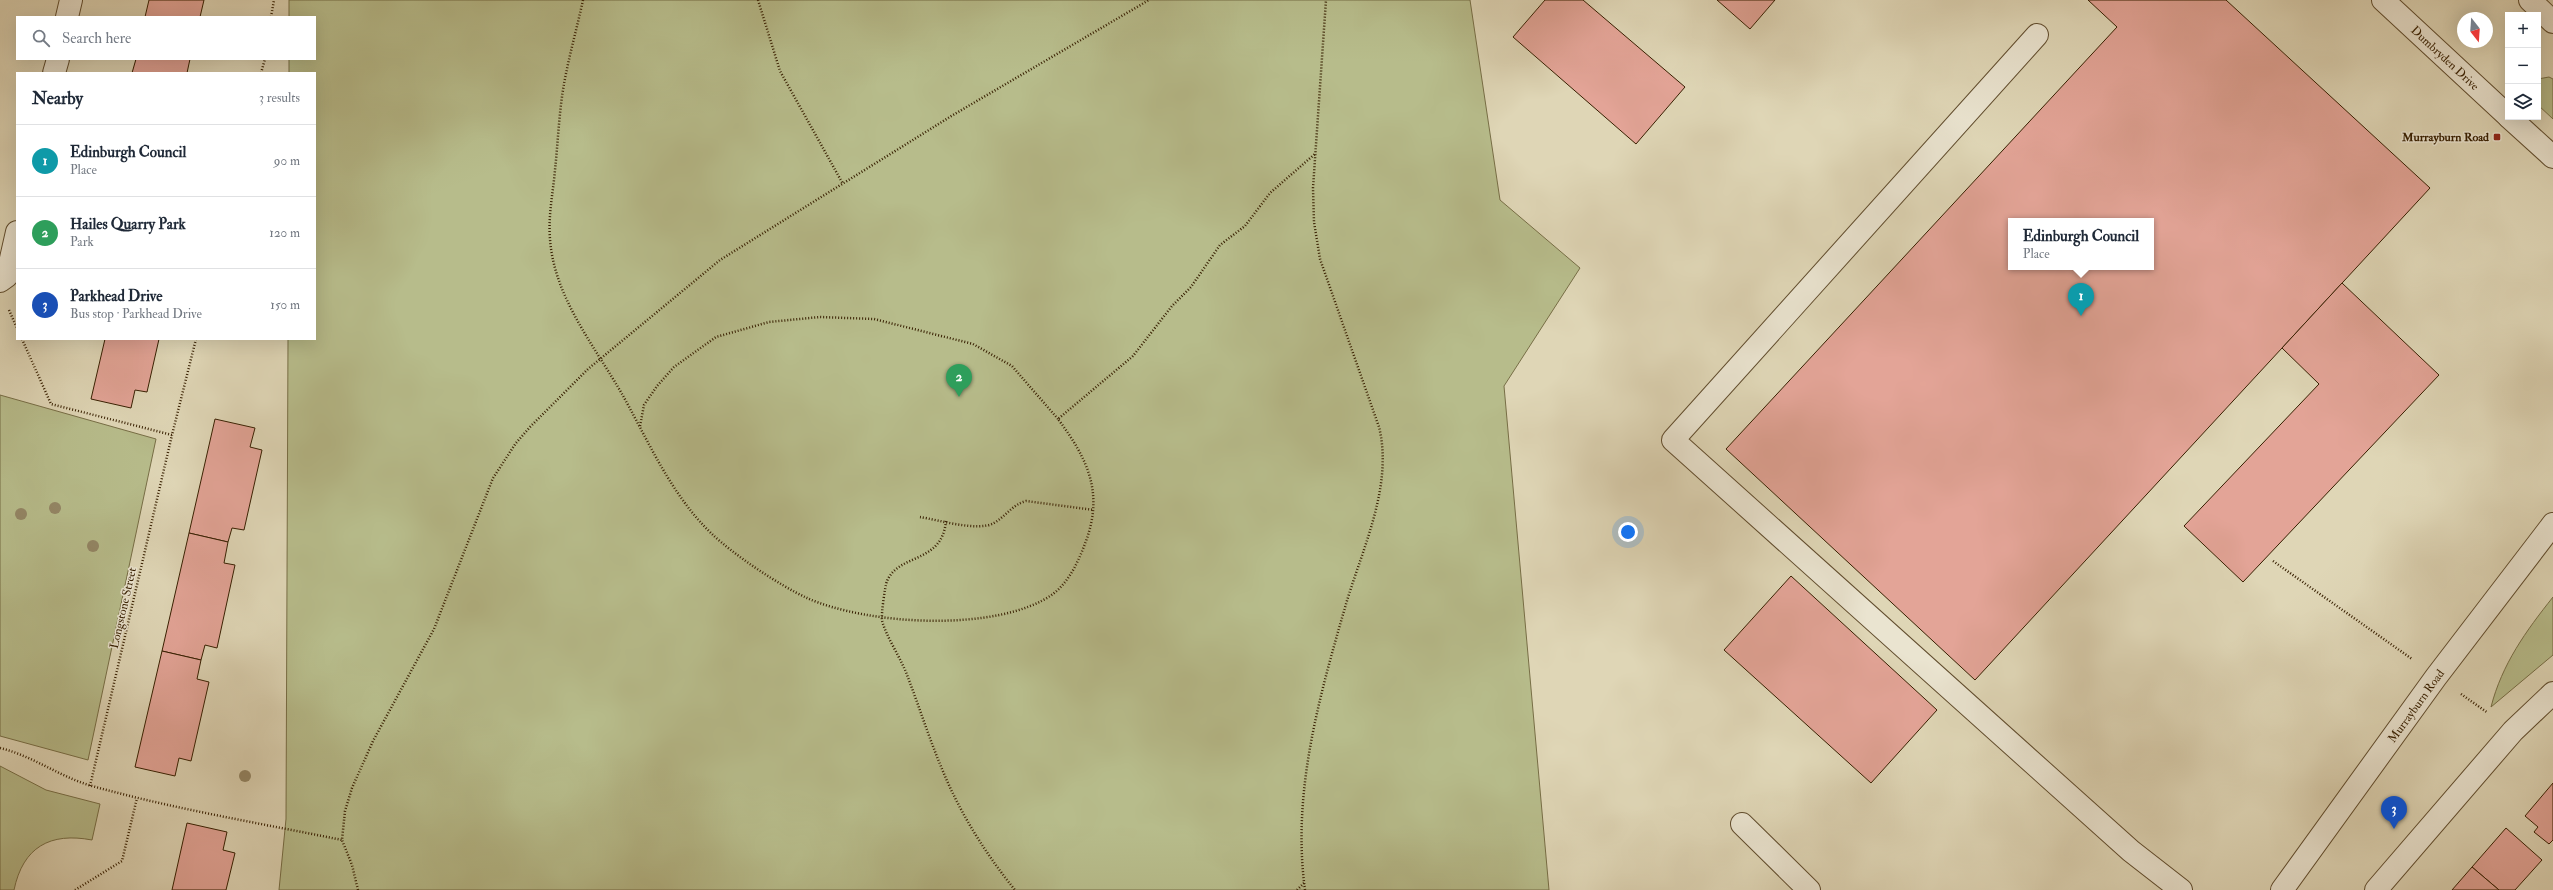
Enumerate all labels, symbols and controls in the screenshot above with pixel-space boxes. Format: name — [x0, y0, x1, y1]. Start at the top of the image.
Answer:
north arrow — [2457, 12, 2493, 48]
map controls — [2505, 12, 2541, 120]
button: + — [2505, 12, 2541, 48]
search box — [16, 16, 316, 60]
street label: Dumbryden Drive — [2407, 23, 2482, 94]
icon: search — [30, 27, 52, 49]
text: Search here — [62, 29, 131, 48]
button: − — [2505, 48, 2541, 84]
button: layers — [2505, 84, 2541, 120]
text: Nearby — [32, 88, 83, 109]
text: 3 results — [259, 90, 300, 106]
place label: Murrayburn Road — [2401, 130, 2489, 145]
marker: Murrayburn Road — [2492, 132, 2502, 142]
text: Edinburgh Council — [70, 143, 186, 162]
text: 1 — [43, 153, 47, 169]
text: 90 m — [274, 153, 300, 169]
text: Place — [70, 162, 97, 178]
text: Hailes Quarry Park — [70, 215, 186, 234]
popup — [2008, 218, 2154, 270]
text: 2 — [42, 225, 48, 241]
text: 120 m — [269, 225, 300, 241]
text: Edinburgh Council — [2023, 227, 2139, 246]
text: Park — [70, 234, 94, 250]
text: Place — [2023, 246, 2050, 262]
pin: 1 — [2068, 283, 2094, 316]
text: Parkhead Drive — [70, 287, 162, 306]
text: 3 — [43, 297, 48, 313]
text: 150 m — [270, 297, 300, 313]
text: Bus stop · Parkhead Drive — [70, 306, 202, 322]
pin: 2 — [946, 364, 972, 397]
your location — [1618, 522, 1638, 542]
street label: Longstone Street — [107, 566, 140, 650]
street label: Murrayburn Road — [2385, 667, 2448, 746]
pin: 3 — [2381, 796, 2407, 829]

